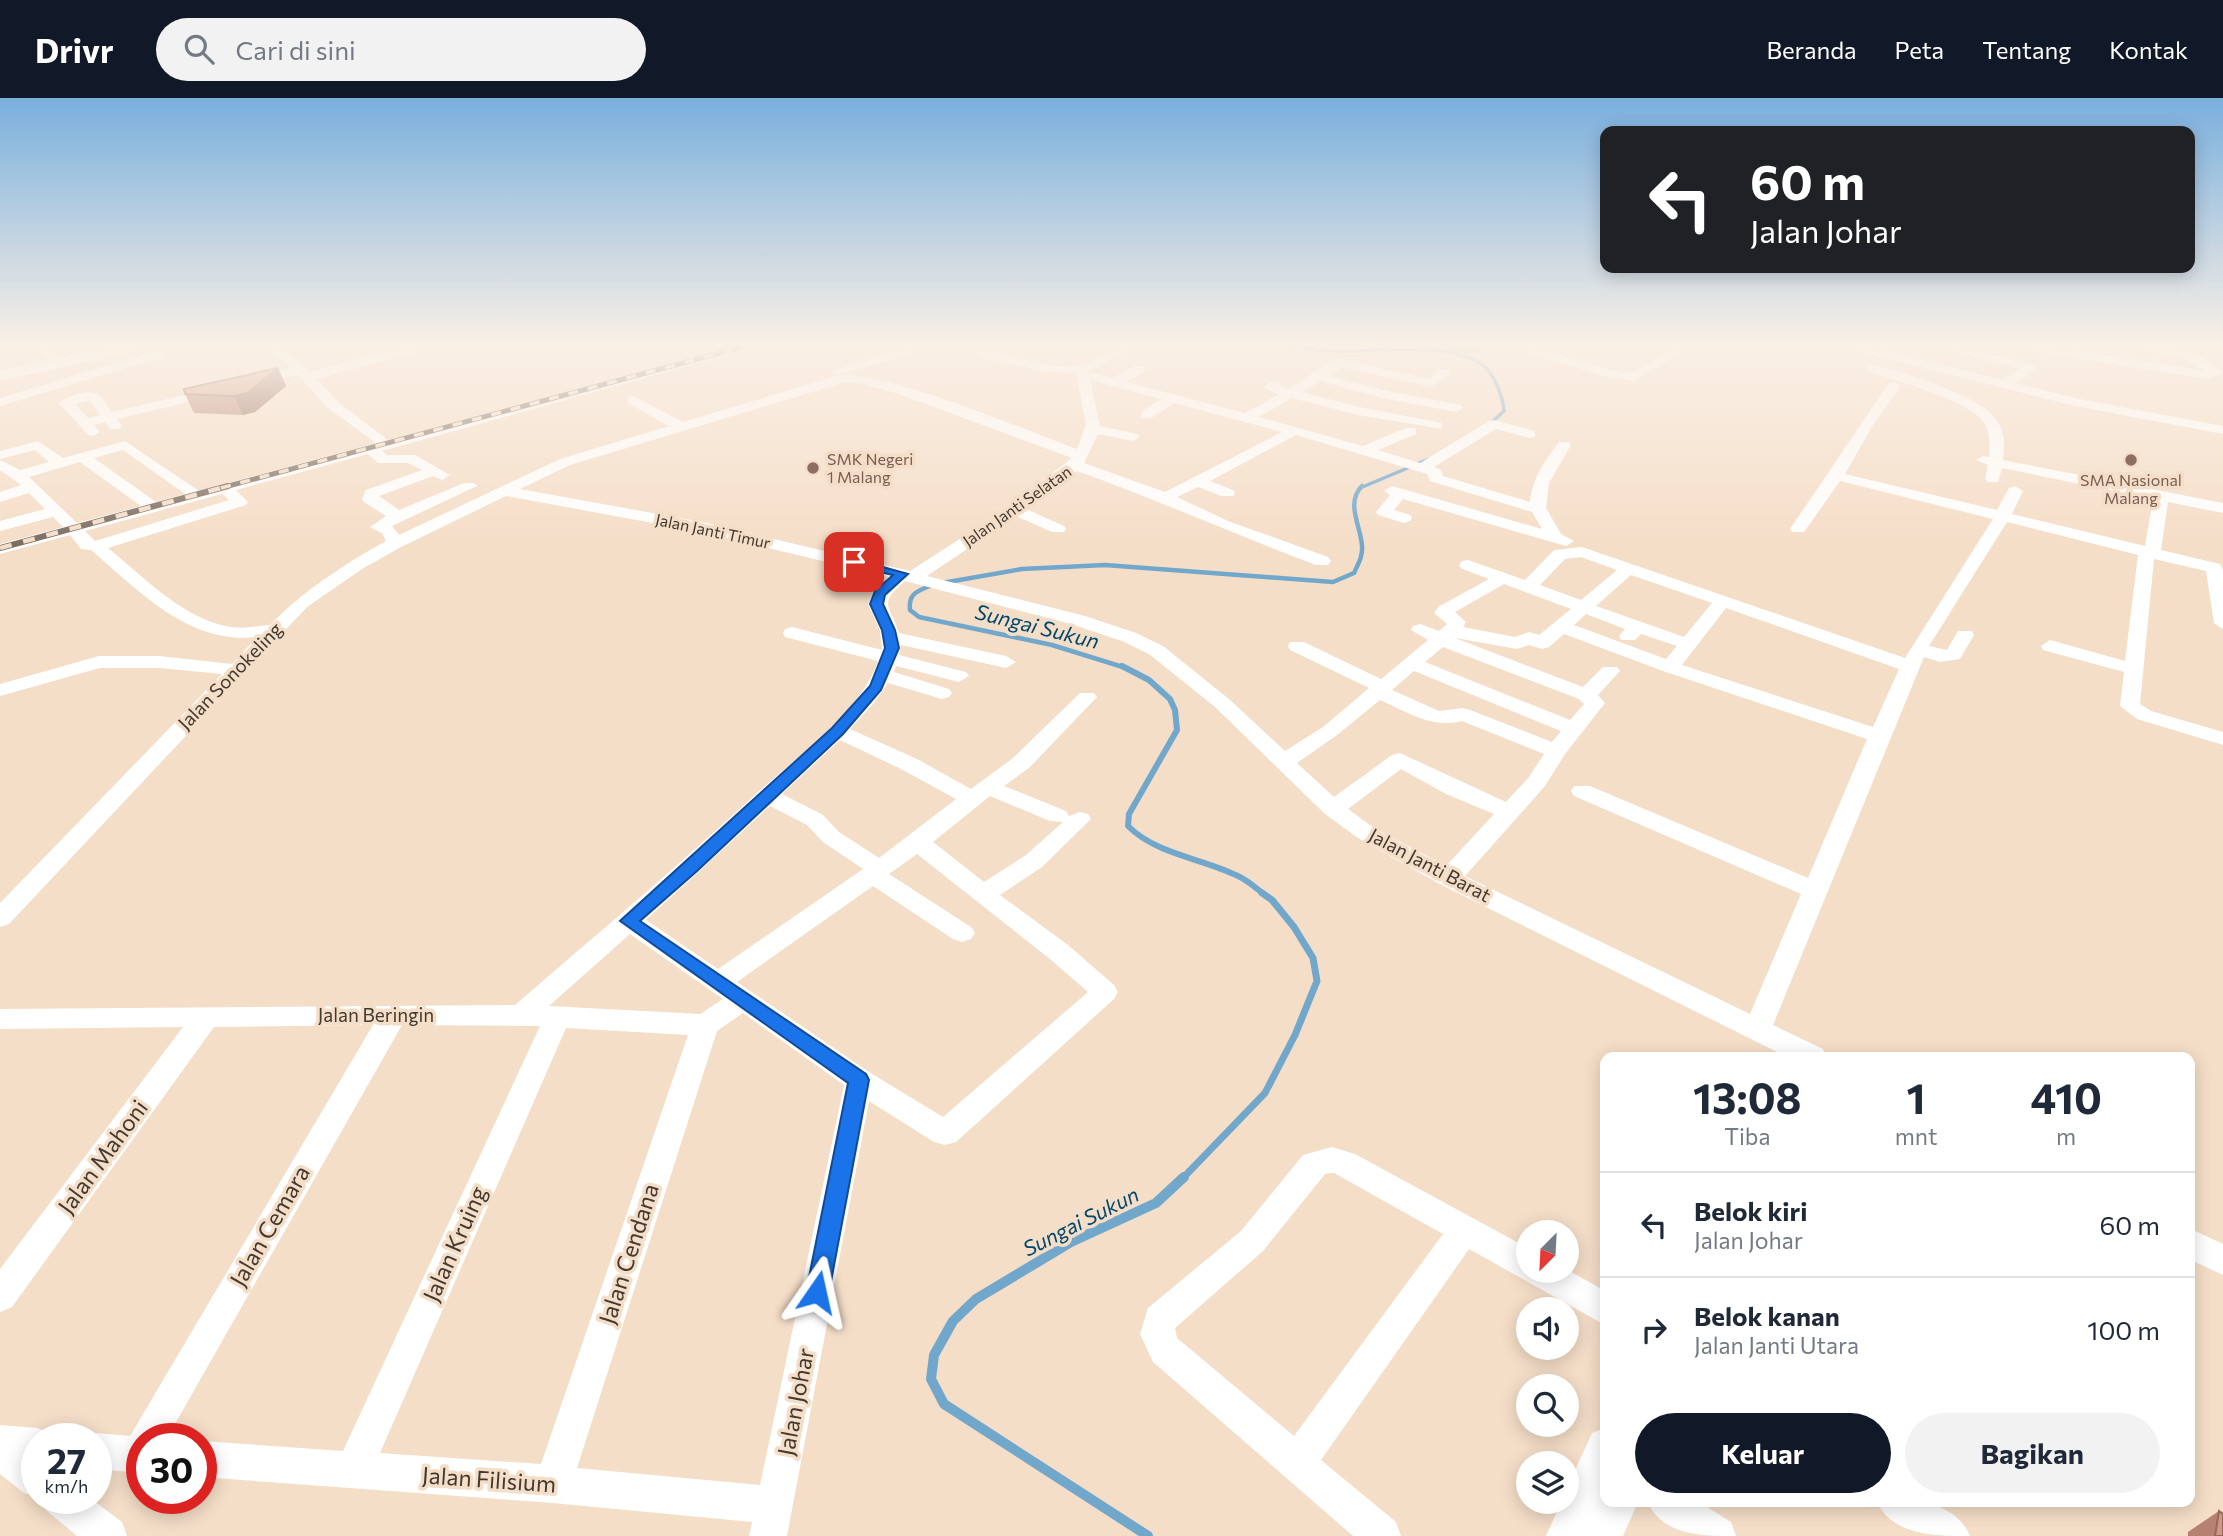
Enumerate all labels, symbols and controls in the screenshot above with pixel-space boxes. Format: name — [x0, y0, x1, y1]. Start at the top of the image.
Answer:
search box — [156, 18, 646, 81]
text: Drivr — [35, 29, 114, 70]
icon: search — [180, 30, 218, 68]
text: Cari di sini — [236, 34, 356, 65]
text: Beranda — [1766, 35, 1857, 64]
text: Peta — [1895, 35, 1944, 64]
text: Tentang — [1982, 35, 2071, 64]
text: Kontak — [2109, 35, 2188, 64]
text: 60 m — [1750, 150, 1865, 210]
icon: left — [1635, 154, 1726, 245]
text: Jalan Johar — [1750, 210, 1902, 250]
place label: SMK Negeri 1 Malang — [827, 449, 913, 486]
marker: SMA Nasional Malang — [2123, 452, 2139, 468]
marker: SMK Negeri 1 Malang — [805, 460, 821, 476]
street label: Jalan Janti Selatan — [959, 461, 1075, 550]
place label: SMA Nasional Malang — [2080, 470, 2182, 507]
street label: Jalan Janti Timur — [654, 509, 773, 552]
pin — [824, 532, 884, 592]
icon: arrive — [835, 543, 873, 581]
water label: Sungai Sukun — [973, 598, 1102, 653]
street label: Jalan Sonokeling — [173, 617, 287, 734]
street label: Jalan Janti Barat — [1365, 823, 1495, 906]
street label: Jalan Beringin — [318, 1003, 434, 1026]
text: 13:08 — [1693, 1071, 1802, 1123]
text: 1 — [1906, 1071, 1926, 1123]
text: 410 — [2030, 1071, 2102, 1123]
street label: Jalan Mahoni — [51, 1094, 153, 1219]
text: Tiba — [1724, 1122, 1770, 1150]
text: mnt — [1895, 1122, 1937, 1150]
text: m — [2056, 1122, 2076, 1150]
street label: Jalan Cemara — [223, 1160, 315, 1291]
street label: Jalan Cendana — [592, 1180, 664, 1327]
water label: Sungai Sukun — [1018, 1181, 1143, 1261]
street label: Jalan Kruing — [416, 1182, 492, 1306]
text: Belok kiri — [1694, 1195, 1808, 1226]
icon: left — [1635, 1206, 1673, 1244]
text: 60 m — [2100, 1209, 2160, 1240]
north arrow — [1516, 1220, 1578, 1283]
map controls — [1516, 1220, 1579, 1514]
text: Jalan Johar — [1694, 1226, 1803, 1254]
position arrow — [780, 1255, 854, 1329]
button: sound — [1516, 1297, 1579, 1360]
text: Belok kanan — [1694, 1300, 1840, 1331]
icon: right — [1635, 1311, 1673, 1349]
text: 100 m — [2087, 1314, 2160, 1345]
text: Jalan Janti Utara — [1694, 1331, 1859, 1359]
street label: Jalan Johar — [771, 1346, 819, 1458]
button: search — [1516, 1374, 1579, 1437]
button: Keluar — [1635, 1413, 1891, 1493]
button: Bagikan — [1905, 1413, 2160, 1493]
speed limit sign: 30 — [126, 1423, 217, 1514]
text: 27 — [47, 1438, 86, 1481]
button: layers — [1516, 1451, 1579, 1514]
street label: Jalan Filisium — [421, 1460, 557, 1498]
text: km/h — [45, 1475, 88, 1497]

